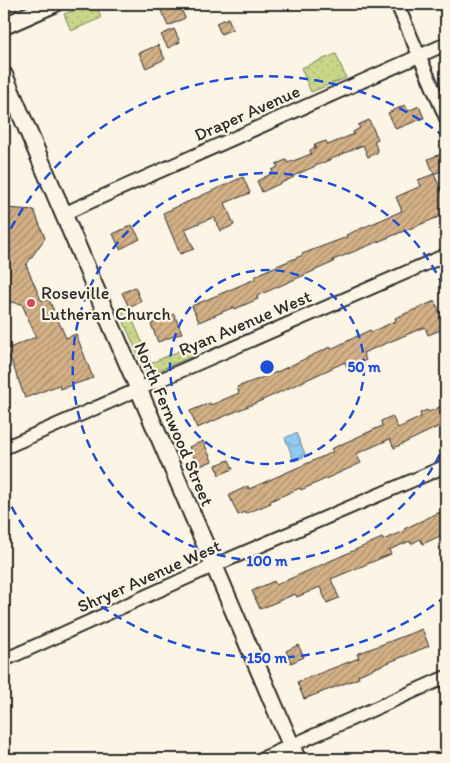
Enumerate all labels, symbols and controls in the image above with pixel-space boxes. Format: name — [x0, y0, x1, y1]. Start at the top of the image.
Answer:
street label: Draper Avenue — [191, 80, 303, 146]
place label: Roseville Lutheran Church — [41, 282, 171, 325]
street label: Ryan Avenue West — [175, 285, 315, 361]
marker: Roseville Lutheran Church — [25, 297, 37, 309]
street label: North Fernwood Street — [129, 339, 219, 510]
centre of rings — [258, 358, 276, 376]
text: 50 m — [347, 358, 381, 376]
street label: Shryer Avenue West — [74, 534, 224, 618]
text: 100 m — [246, 552, 288, 570]
text: 150 m — [247, 649, 287, 667]

